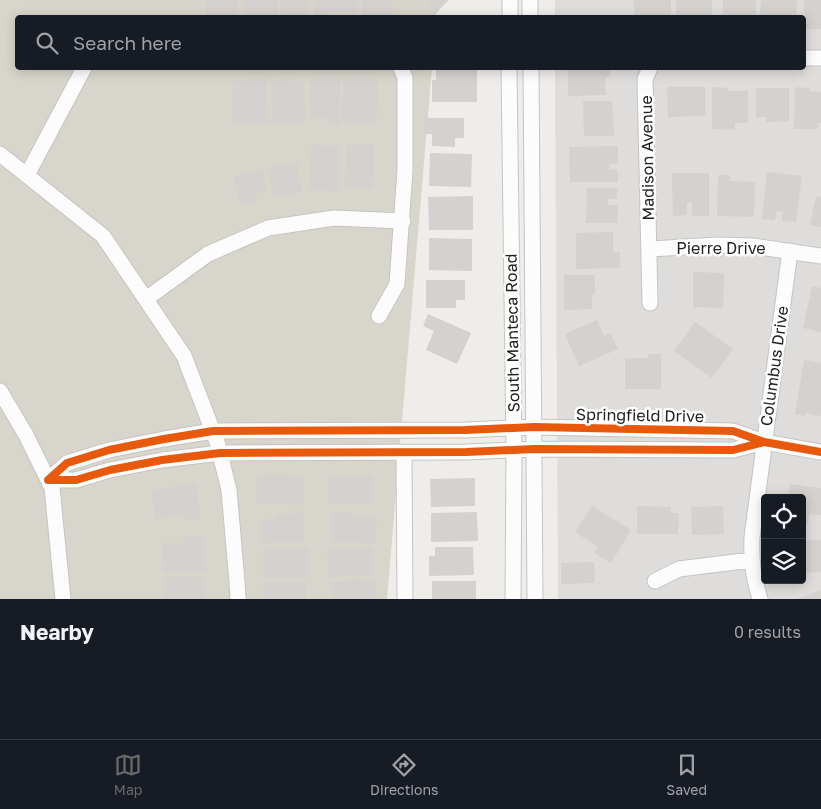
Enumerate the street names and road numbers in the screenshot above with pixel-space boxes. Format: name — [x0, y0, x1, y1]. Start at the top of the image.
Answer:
street label: Madison Avenue — [636, 95, 658, 221]
street label: Pierre Drive — [676, 238, 766, 258]
street label: South Manteca Road — [501, 253, 523, 413]
street label: Columbus Drive — [756, 305, 792, 427]
street label: Springfield Drive — [576, 404, 704, 426]

